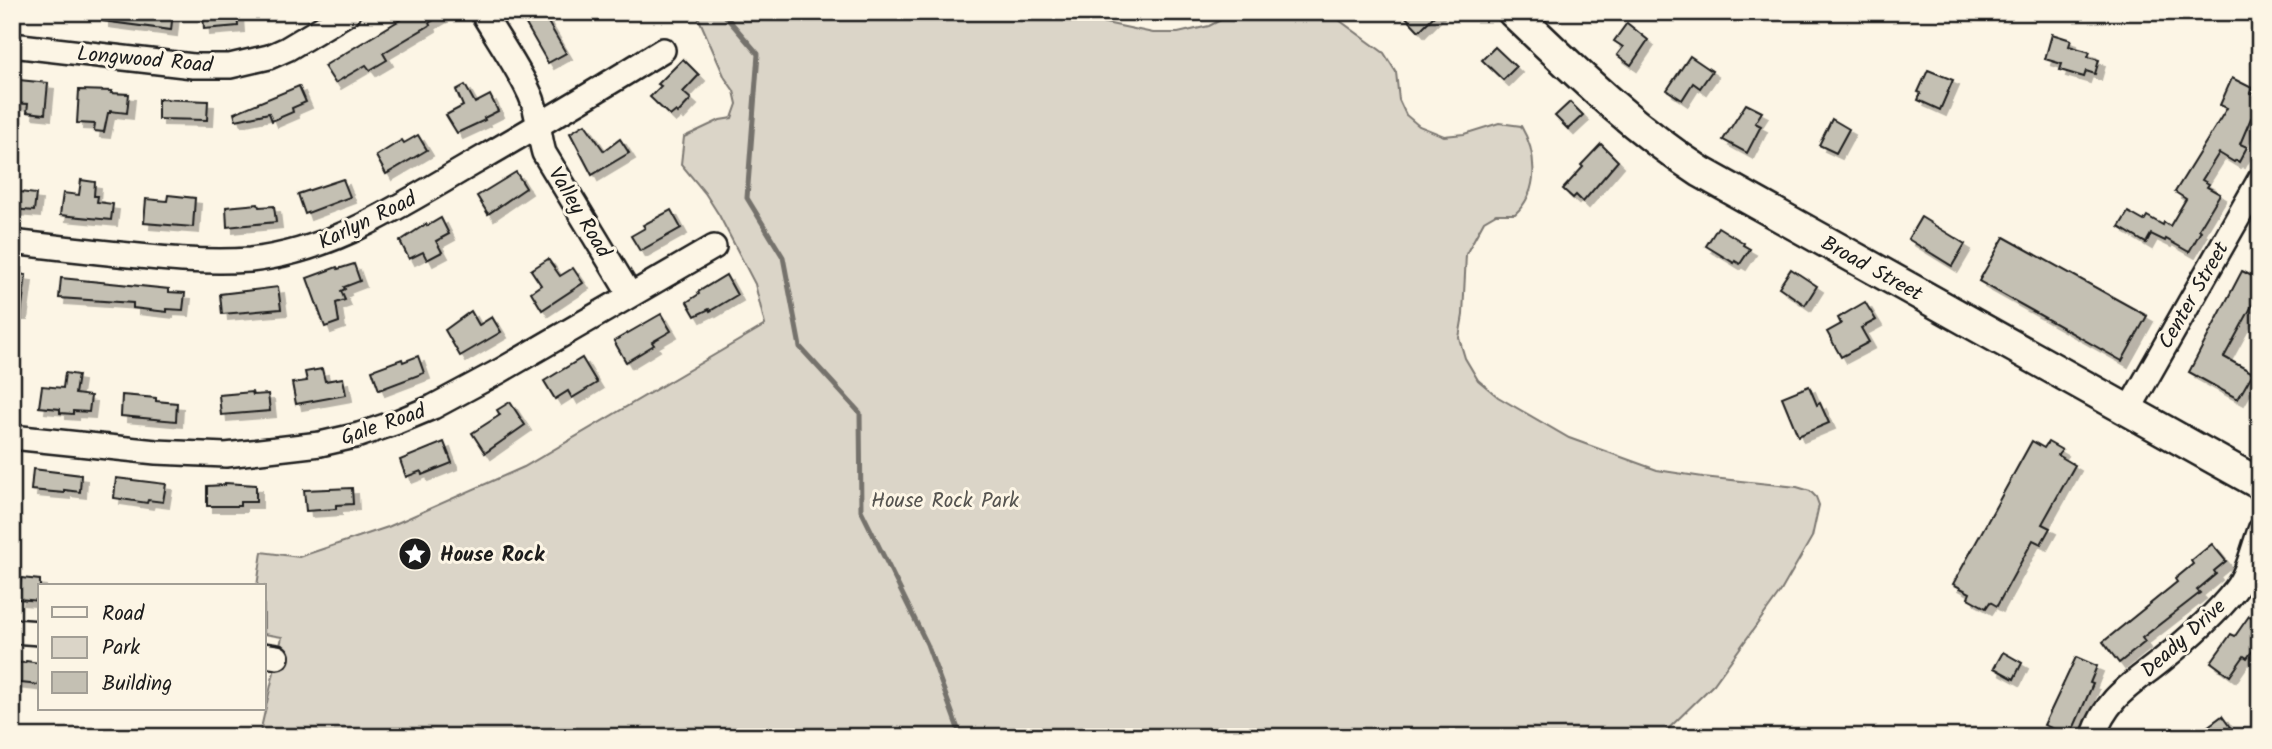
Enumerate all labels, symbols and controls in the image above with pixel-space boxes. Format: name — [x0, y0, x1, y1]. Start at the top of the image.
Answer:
street label: Longwood Road — [76, 38, 215, 83]
street label: Valley Road — [539, 161, 619, 265]
street label: Karlyn Road — [313, 183, 423, 259]
street label: Broad Street — [1814, 228, 1929, 311]
street label: Center Street — [2150, 235, 2239, 356]
street label: Gale Road — [337, 395, 431, 455]
park label: House Rock Park — [871, 485, 1019, 518]
place icon: House Rock — [396, 535, 434, 573]
place label: House Rock — [440, 539, 545, 572]
legend — [38, 584, 266, 710]
street label: Deady Drive — [2134, 591, 2235, 687]
text: Road — [102, 598, 145, 631]
text: Park — [102, 632, 140, 665]
text: Building — [102, 668, 172, 701]

